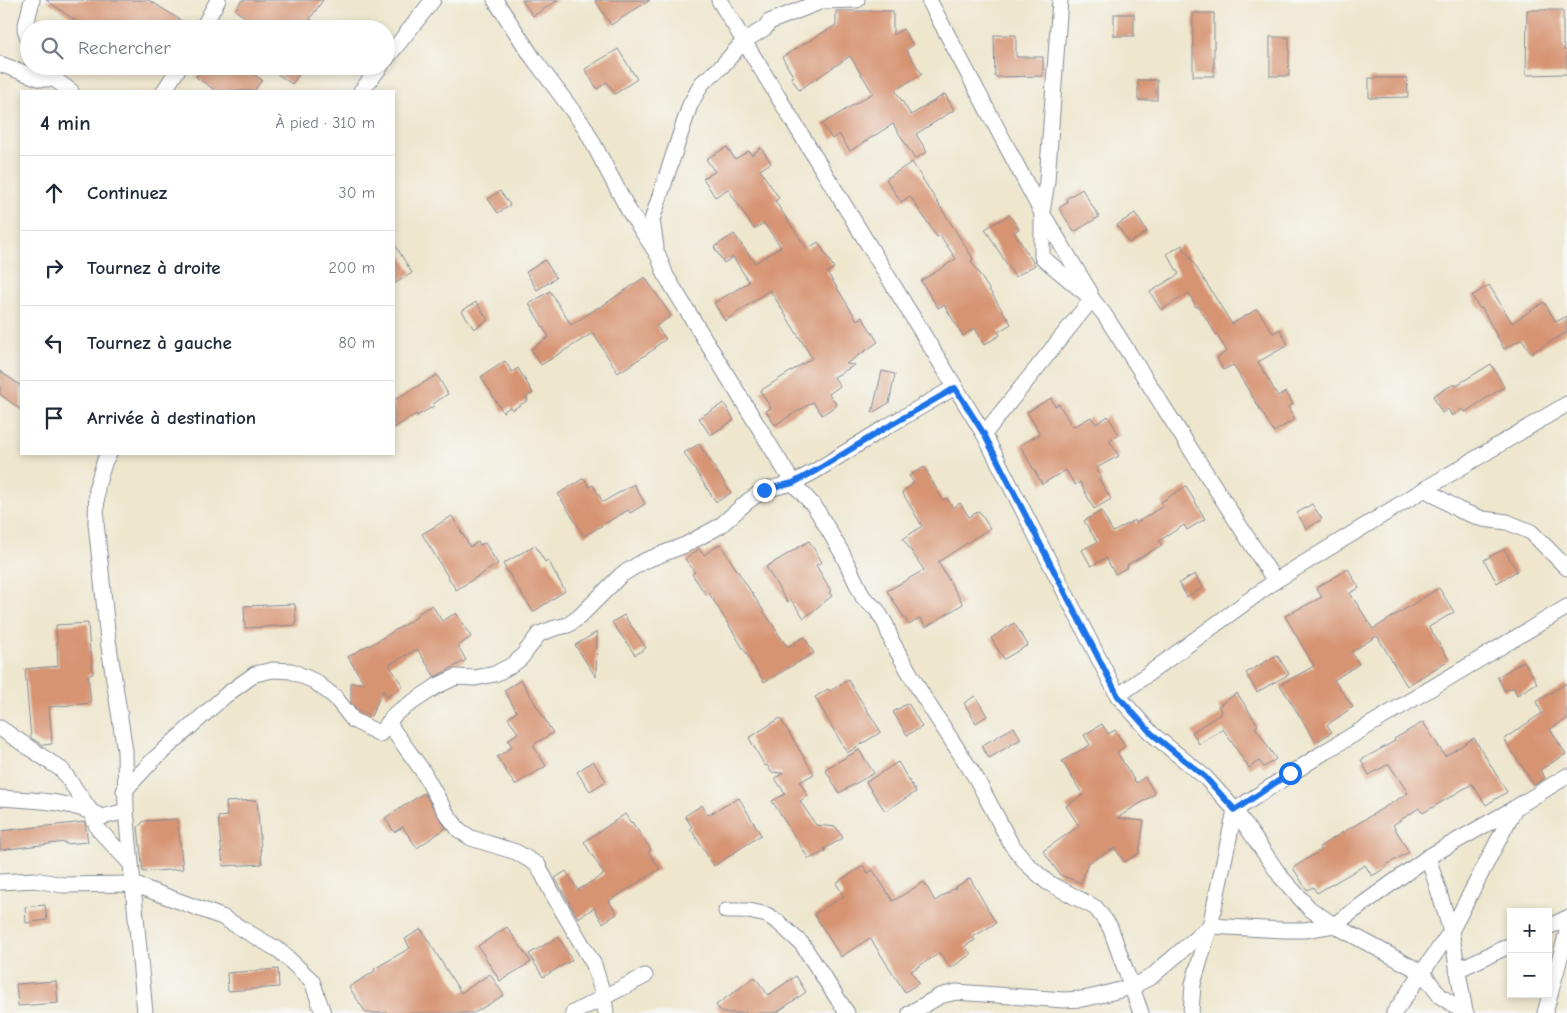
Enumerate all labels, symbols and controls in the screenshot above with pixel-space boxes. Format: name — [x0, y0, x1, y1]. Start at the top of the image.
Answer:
search box — [20, 20, 395, 75]
icon: search — [38, 34, 66, 62]
text: Rechercher — [78, 37, 171, 59]
text: 4 min — [40, 111, 91, 135]
text: À pied · 310 m — [275, 114, 375, 132]
icon: ahead — [40, 179, 68, 207]
text: Continuez — [87, 182, 167, 204]
text: 30 m — [339, 184, 375, 202]
icon: right — [40, 254, 68, 282]
text: Tournez à droite — [87, 257, 221, 279]
text: 200 m — [329, 259, 375, 277]
icon: left — [40, 329, 68, 357]
text: Tournez à gauche — [87, 332, 232, 354]
text: 80 m — [338, 334, 375, 352]
icon: arrive — [40, 404, 68, 432]
text: Arrivée à destination — [87, 407, 256, 429]
route end — [753, 479, 776, 502]
route start — [1279, 762, 1302, 785]
map controls — [1507, 908, 1552, 998]
button: + — [1507, 908, 1552, 953]
button: − — [1507, 953, 1552, 998]

